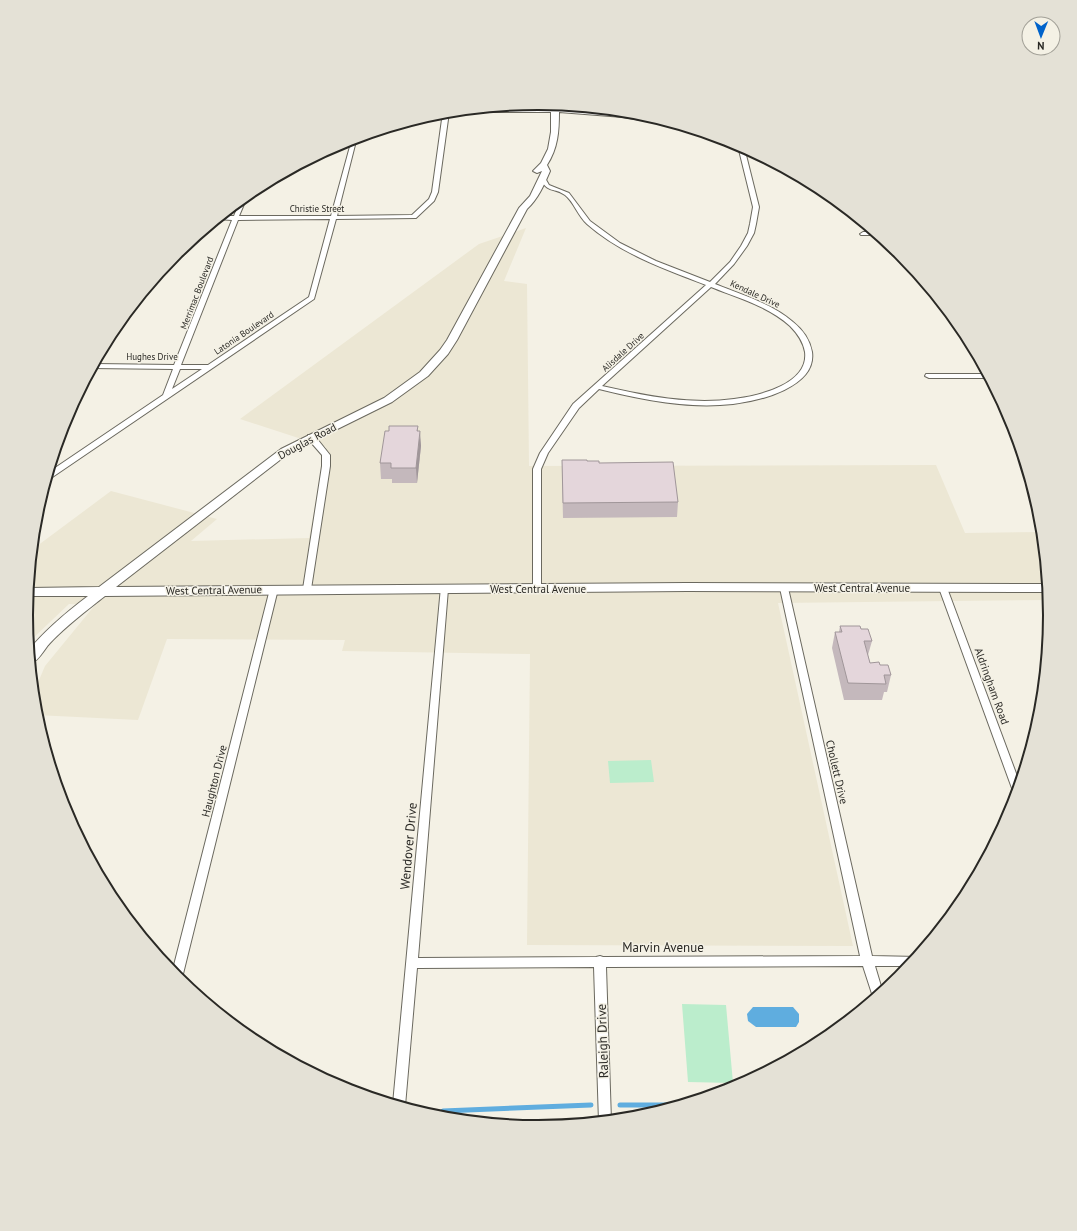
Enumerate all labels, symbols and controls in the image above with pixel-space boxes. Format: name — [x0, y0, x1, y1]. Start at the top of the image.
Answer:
north arrow — [1021, 16, 1061, 56]
text: N — [1037, 39, 1045, 53]
street label: Christie Street — [290, 203, 344, 214]
street label: Merrimac Boulevard — [178, 255, 215, 331]
street label: Kendale Drive — [729, 277, 782, 310]
street label: Latonia Boulevard — [212, 308, 276, 357]
street label: Alisdale Drive — [599, 329, 646, 374]
street label: Hughes Drive — [126, 351, 178, 362]
street label: Douglas Road — [275, 420, 339, 462]
street label: West Central Avenue — [814, 581, 910, 595]
street label: West Central Avenue — [166, 582, 263, 598]
street label: West Central Avenue — [490, 582, 586, 596]
street label: Aldringham Road — [972, 646, 1012, 726]
street label: Chollett Drive — [823, 739, 851, 806]
street label: Haughton Drive — [198, 743, 230, 819]
street label: Wendover Drive — [396, 802, 421, 890]
street label: Marvin Avenue — [622, 939, 704, 956]
street label: Raleigh Drive — [593, 1003, 612, 1079]

